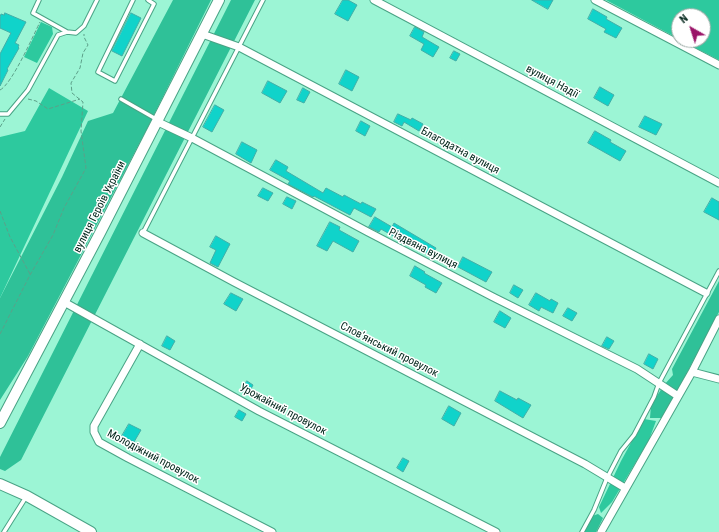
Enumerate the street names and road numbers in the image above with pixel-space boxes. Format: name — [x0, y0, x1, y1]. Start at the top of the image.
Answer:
street label: вулиця Надії — [523, 63, 581, 101]
street label: Благодатна вулиця — [418, 125, 502, 177]
street label: вулиця Героїв України — [71, 159, 129, 255]
street label: Різдвяна вулиця — [386, 226, 460, 272]
street label: Словʼянський провулок — [338, 320, 440, 380]
street label: Урожайний провулок — [237, 381, 329, 439]
street label: Молодіжний провулок — [105, 427, 201, 487]

